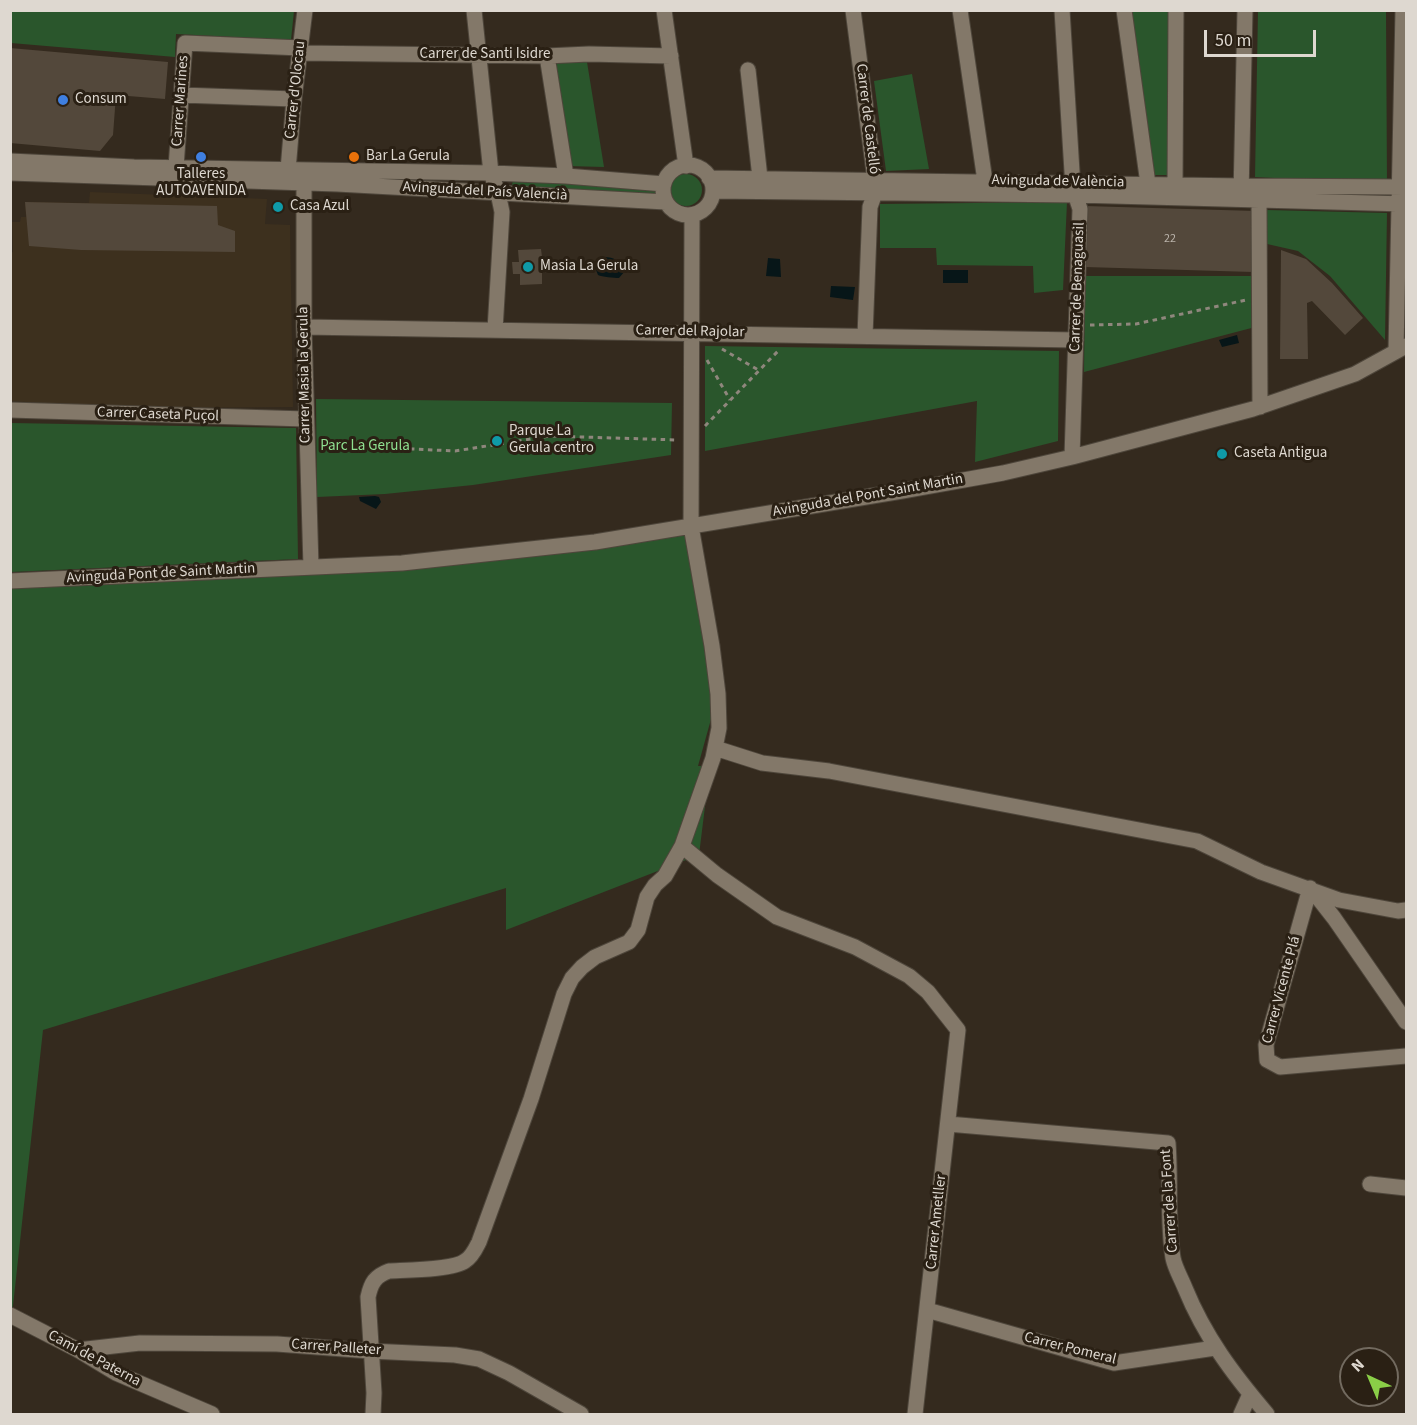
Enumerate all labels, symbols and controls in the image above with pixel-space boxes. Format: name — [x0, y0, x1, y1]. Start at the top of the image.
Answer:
scale bar — [1207, 18, 1320, 56]
text: 50 m — [1215, 28, 1251, 53]
street label: Carrer d'Olocau — [282, 40, 310, 140]
street label: Carrer de Santi Isidre — [419, 46, 551, 64]
street label: Carrer Marines — [169, 55, 193, 147]
street label: Carrer de Castelló — [851, 63, 883, 175]
place label: Consum — [75, 91, 127, 109]
marker: Consum — [56, 93, 70, 107]
place label: Bar La Gerula — [366, 148, 450, 166]
marker: Talleres AUTOAVENIDA — [194, 150, 208, 164]
marker: Bar La Gerula — [347, 150, 361, 164]
place label: Talleres AUTOAVENIDA — [156, 166, 246, 201]
street label: Avinguda de València — [991, 172, 1125, 192]
street label: Avinguda del País Valencià — [402, 179, 568, 205]
place label: Casa Azul — [290, 198, 349, 216]
marker: Casa Azul — [271, 200, 285, 214]
street label: Carrer de Benaguasil — [1067, 222, 1089, 352]
house number: 22 — [1164, 232, 1176, 246]
place label: Masia La Gerula — [540, 258, 638, 276]
marker: Masia La Gerula — [521, 260, 535, 274]
street label: Carrer Masia la Gerula — [295, 306, 315, 444]
street label: Carrer del Rajolar — [635, 322, 745, 342]
street label: Carrer Caseta Puçol — [97, 404, 219, 426]
place label: Parque La Gerula centro — [509, 423, 594, 458]
marker: Parque La Gerula centro — [490, 434, 504, 448]
park label: Parc La Gerula — [320, 438, 410, 456]
place label: Caseta Antigua — [1234, 445, 1327, 463]
marker: Caseta Antigua — [1215, 447, 1229, 461]
street label: Avinguda del Pont Saint Martin — [771, 470, 965, 522]
street label: Avinguda Pont de Saint Martin — [66, 560, 256, 588]
street label: Carrer Vicente Plá — [1259, 934, 1305, 1046]
street label: Carrer de la Font — [1157, 1149, 1183, 1253]
street label: Carrer Ametller — [923, 1174, 951, 1270]
street label: Camí de Paterna — [45, 1327, 143, 1391]
street label: Carrer Pomeral — [1022, 1329, 1118, 1369]
street label: Carrer Palleter — [291, 1336, 381, 1360]
north arrow — [1339, 1347, 1399, 1407]
text: N — [1346, 1354, 1369, 1377]

